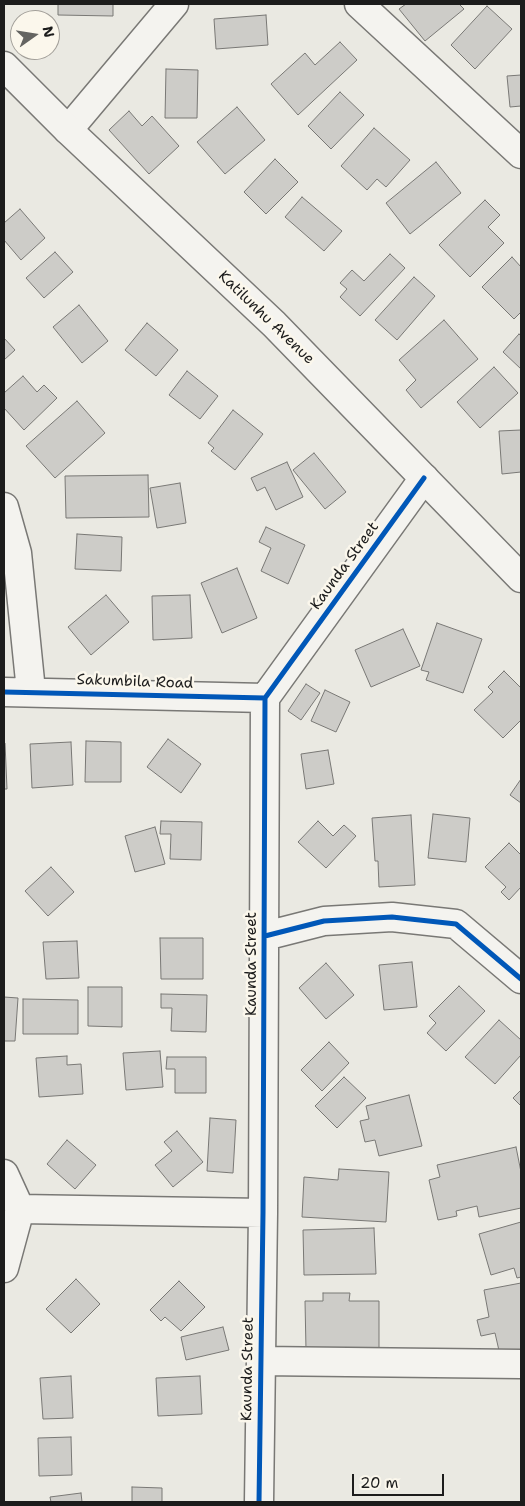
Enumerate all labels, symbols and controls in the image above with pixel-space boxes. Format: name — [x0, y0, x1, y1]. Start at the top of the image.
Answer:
north arrow — [10, 10, 60, 60]
text: N — [39, 24, 59, 39]
street label: Katilunhu Avenue — [214, 268, 318, 368]
street label: Kaunda Street — [307, 519, 383, 613]
street label: Sakumbila Road — [76, 671, 194, 693]
street label: Kaunda Street — [243, 912, 261, 1016]
street label: Kaunda Street — [238, 1317, 258, 1421]
scale bar — [355, 1464, 448, 1496]
text: 20 m — [360, 1473, 399, 1493]

